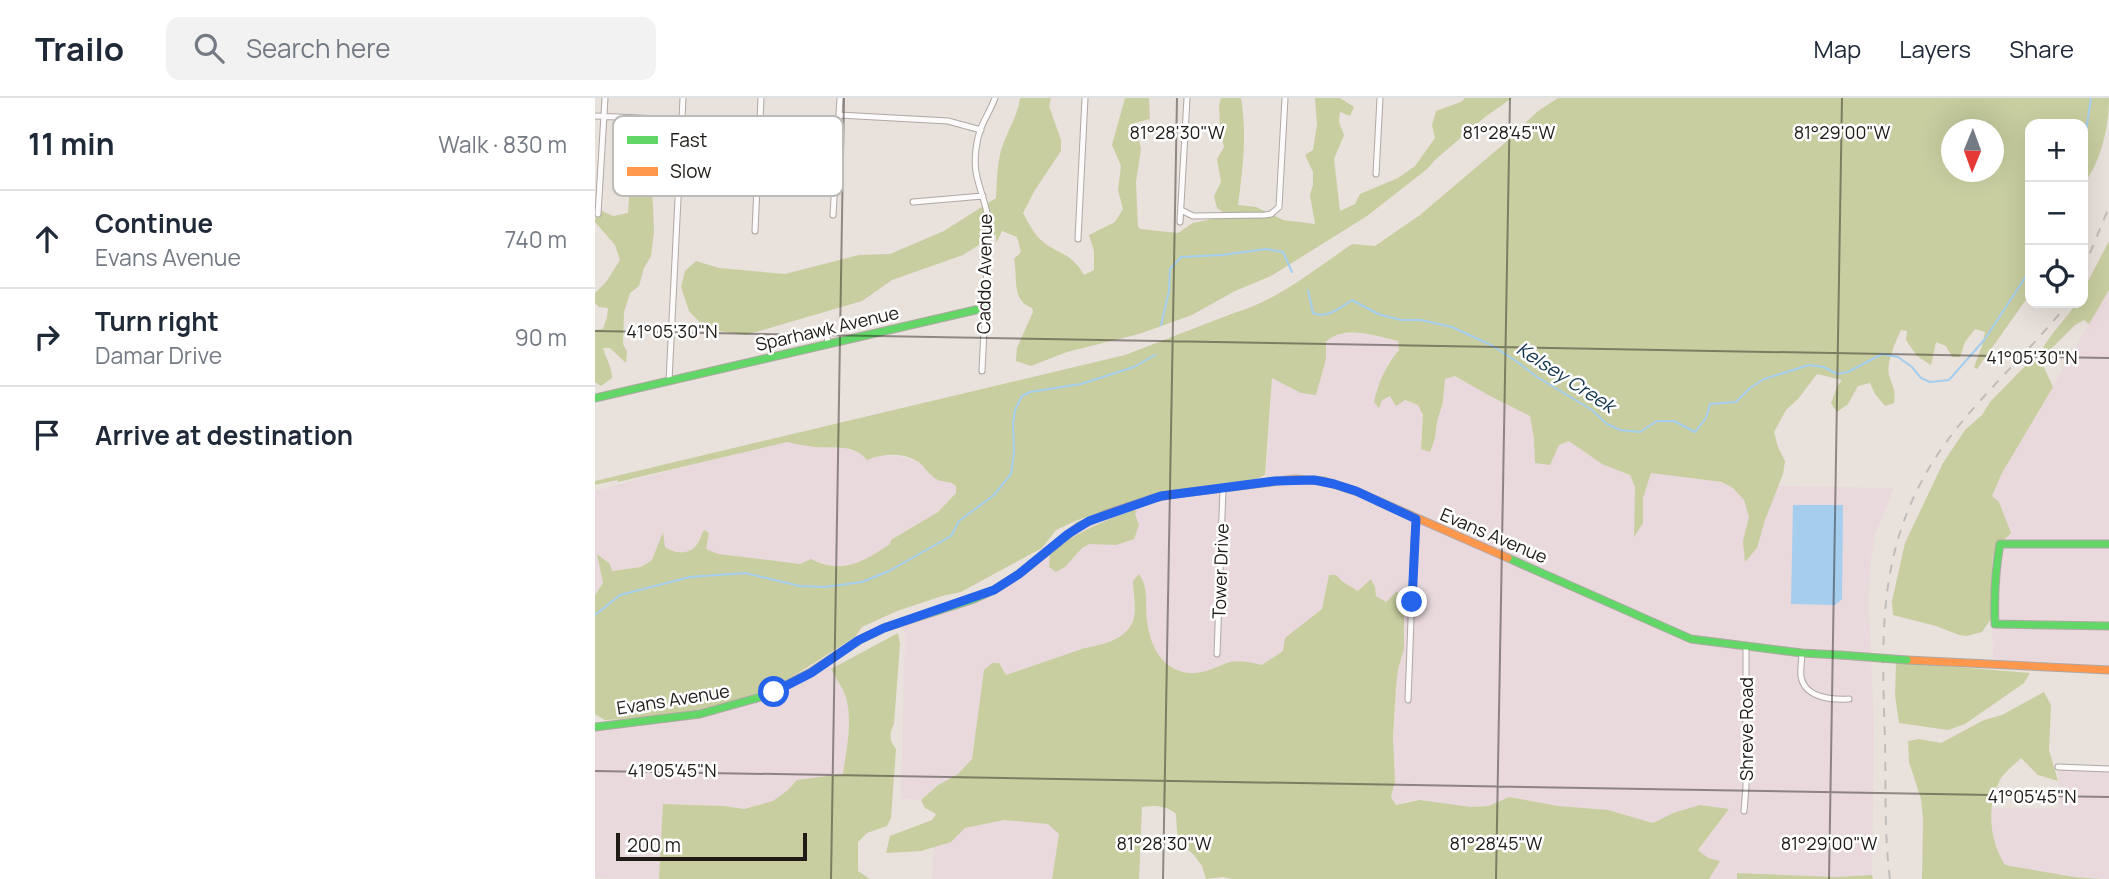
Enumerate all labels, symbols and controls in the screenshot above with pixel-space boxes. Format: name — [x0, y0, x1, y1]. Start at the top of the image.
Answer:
search box — [166, 17, 656, 80]
text: Trailo — [35, 26, 124, 71]
icon: search — [190, 29, 228, 67]
text: Search here — [246, 30, 391, 66]
text: Map — [1814, 32, 1861, 65]
text: Layers — [1899, 32, 1971, 65]
text: Share — [2009, 32, 2074, 65]
legend — [613, 116, 843, 196]
north arrow — [1941, 119, 2004, 182]
map controls — [2025, 119, 2088, 308]
button: + — [2025, 119, 2088, 182]
text: 81°28'30"W — [1130, 120, 1225, 144]
text: 81°28'45"W — [1463, 120, 1556, 144]
text: 81°29'00"W — [1794, 120, 1891, 144]
text: 11 min — [28, 123, 114, 164]
text: Fast — [670, 127, 707, 153]
text: Walk · 830 m — [438, 128, 567, 160]
text: Slow — [670, 158, 712, 184]
button: − — [2025, 182, 2088, 245]
text: Continue — [95, 205, 213, 241]
street label: Caddo Avenue — [971, 214, 997, 334]
icon: ahead — [28, 220, 66, 258]
text: 740 m — [505, 223, 567, 255]
text: Evans Avenue — [95, 241, 241, 273]
button: locate — [2025, 245, 2088, 308]
street label: Sparhawk Avenue — [753, 300, 901, 356]
text: Turn right — [95, 303, 219, 339]
icon: right — [28, 318, 66, 356]
text: 41°05'30"N — [626, 319, 718, 343]
text: 90 m — [515, 321, 567, 353]
water label: Kelsey Creek — [1512, 335, 1622, 420]
text: Damar Drive — [95, 339, 222, 371]
text: 41°05'30"N — [1986, 345, 2078, 369]
icon: arrive — [28, 416, 66, 454]
text: Arrive at destination — [95, 417, 353, 453]
street label: Evans Avenue — [1437, 502, 1551, 568]
street label: Tower Drive — [1206, 523, 1234, 619]
route end — [1396, 586, 1427, 617]
route start — [758, 676, 789, 707]
street label: Shreve Road — [1734, 677, 1758, 781]
street label: Evans Avenue — [615, 678, 731, 720]
text: 41°05'45"N — [627, 758, 717, 782]
text: 41°05'45"N — [1987, 784, 2077, 808]
scale bar — [616, 830, 807, 862]
text: 81°28'30"W — [1117, 831, 1212, 855]
text: 81°28'45"W — [1450, 831, 1543, 855]
text: 81°29'00"W — [1781, 831, 1878, 855]
text: 200 m — [627, 832, 681, 858]

